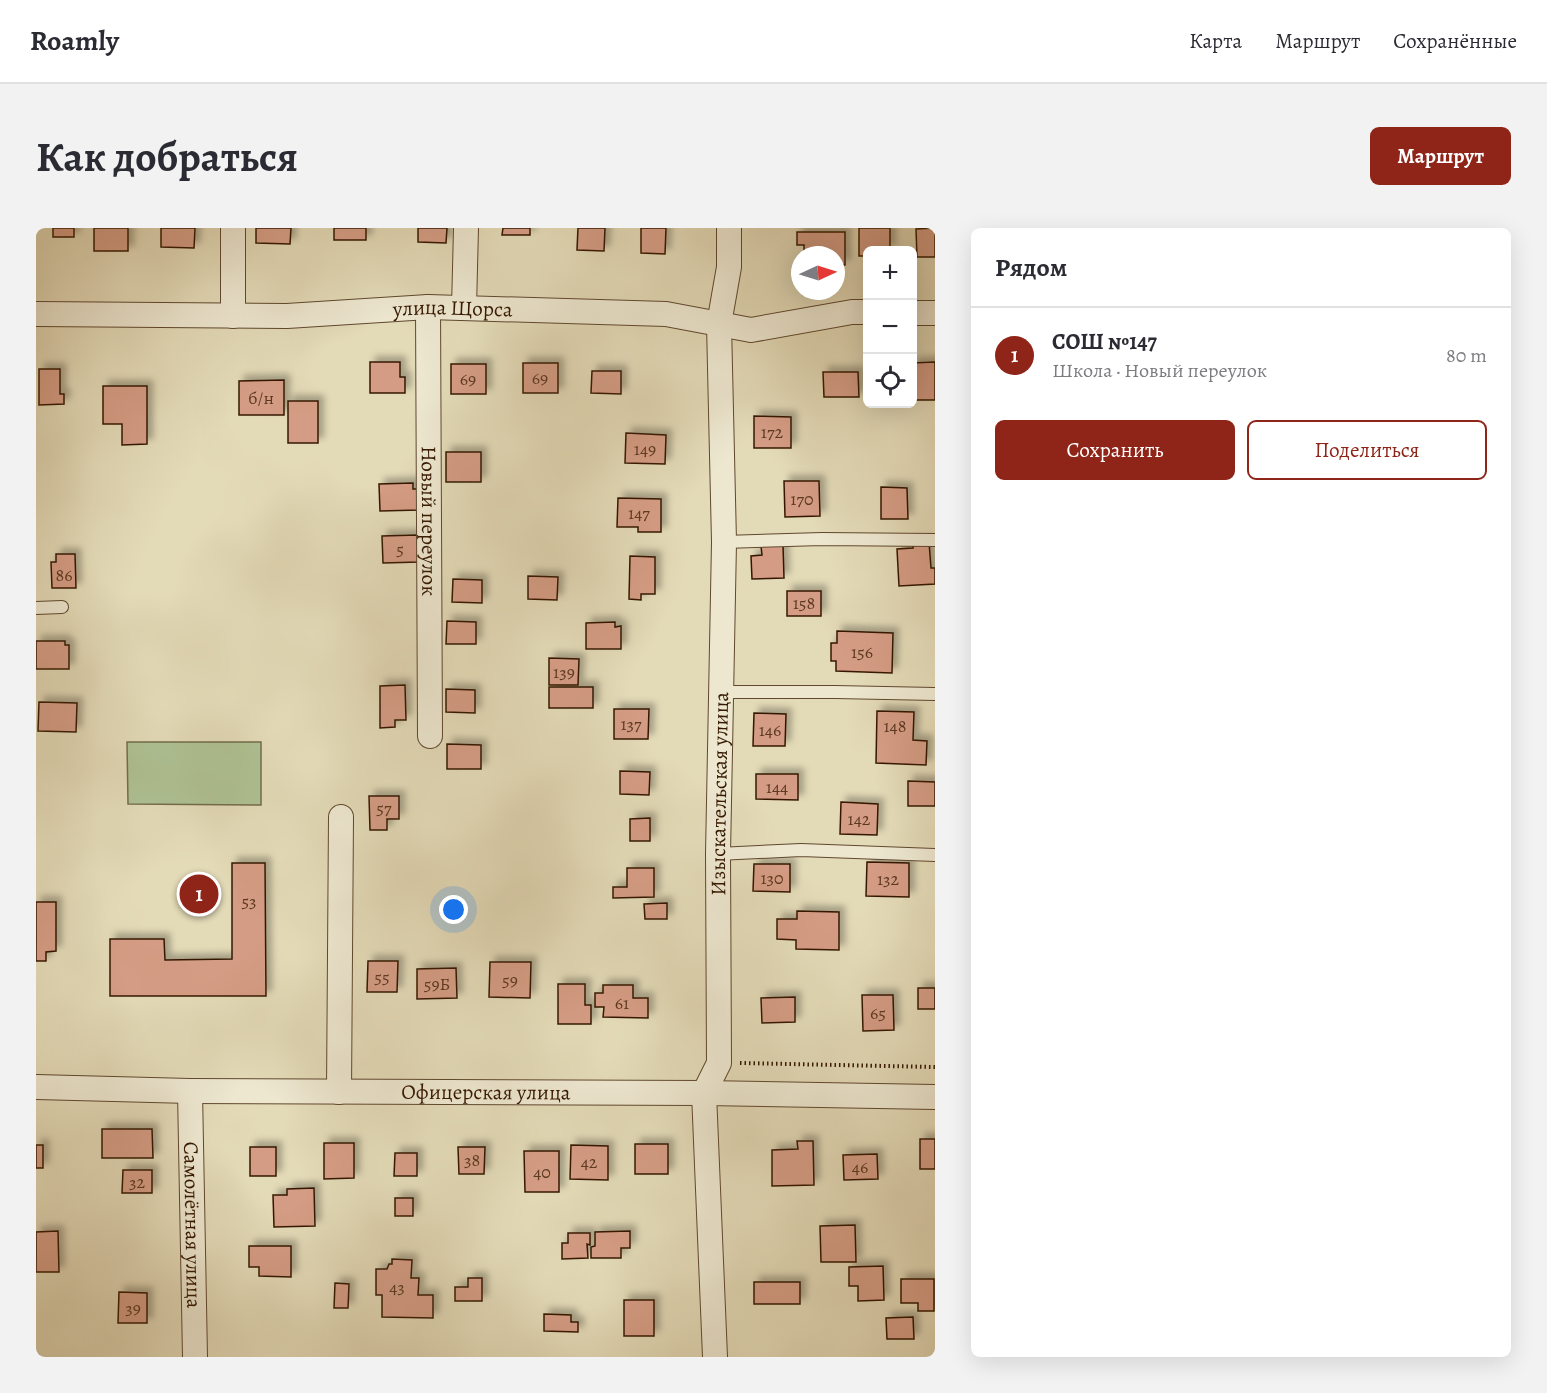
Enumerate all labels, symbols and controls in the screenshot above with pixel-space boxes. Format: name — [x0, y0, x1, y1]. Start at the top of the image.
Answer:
text: Roamly — [30, 22, 119, 60]
text: Карта — [1189, 27, 1242, 55]
text: Маршрут — [1275, 27, 1360, 55]
text: Сохранённые — [1393, 27, 1517, 55]
button: Маршрут — [1370, 127, 1511, 185]
text: Как добраться — [36, 128, 298, 185]
north arrow — [791, 246, 845, 300]
map controls — [863, 246, 917, 408]
button: + — [863, 246, 917, 300]
text: Рядом — [995, 250, 1067, 285]
street label: улица Щорса — [391, 293, 513, 323]
button: − — [863, 300, 917, 354]
text: СОШ №147 — [1052, 327, 1157, 357]
text: 1 — [1011, 342, 1018, 369]
text: 80 m — [1446, 342, 1487, 369]
button: locate — [863, 354, 917, 408]
text: Школа · Новый переулок — [1052, 357, 1267, 384]
house number: 69 — [532, 366, 548, 390]
house number: 69 — [460, 367, 476, 391]
house number: б/н — [248, 386, 274, 410]
house number: 172 — [761, 420, 784, 444]
button: Сохранить — [995, 420, 1235, 480]
button: Поделиться — [1247, 420, 1487, 480]
house number: 149 — [634, 437, 656, 461]
street label: Новый переулок — [415, 446, 443, 596]
house number: 170 — [790, 487, 814, 511]
house number: 147 — [628, 501, 650, 525]
house number: 5 — [396, 537, 404, 561]
house number: 86 — [55, 563, 73, 587]
house number: 158 — [793, 591, 815, 615]
house number: 156 — [851, 640, 873, 664]
house number: 139 — [553, 660, 575, 684]
street label: Изыскательская улица — [704, 691, 735, 896]
house number: 137 — [620, 712, 642, 736]
house number: 148 — [883, 714, 907, 738]
house number: 146 — [759, 718, 781, 742]
house number: 144 — [766, 775, 788, 799]
house number: 57 — [376, 796, 392, 820]
house number: 142 — [848, 807, 871, 831]
house number: 130 — [760, 866, 784, 890]
house number: 132 — [877, 867, 900, 891]
pin: 1 — [180, 872, 218, 916]
house number: 53 — [241, 889, 257, 913]
your location — [439, 895, 468, 924]
house number: 55 — [374, 965, 390, 989]
house number: 59 — [502, 968, 518, 992]
house number: 59Б — [424, 972, 450, 996]
house number: 61 — [615, 991, 629, 1015]
house number: 65 — [870, 1001, 886, 1025]
street label: Офицерская улица — [401, 1078, 571, 1106]
street label: Самолётная улица — [177, 1141, 208, 1309]
house number: 38 — [464, 1148, 480, 1172]
house number: 42 — [581, 1150, 598, 1174]
house number: 46 — [852, 1155, 868, 1179]
house number: 40 — [533, 1160, 551, 1184]
house number: 32 — [129, 1170, 145, 1194]
house number: 43 — [389, 1275, 405, 1299]
house number: 39 — [125, 1296, 141, 1320]

